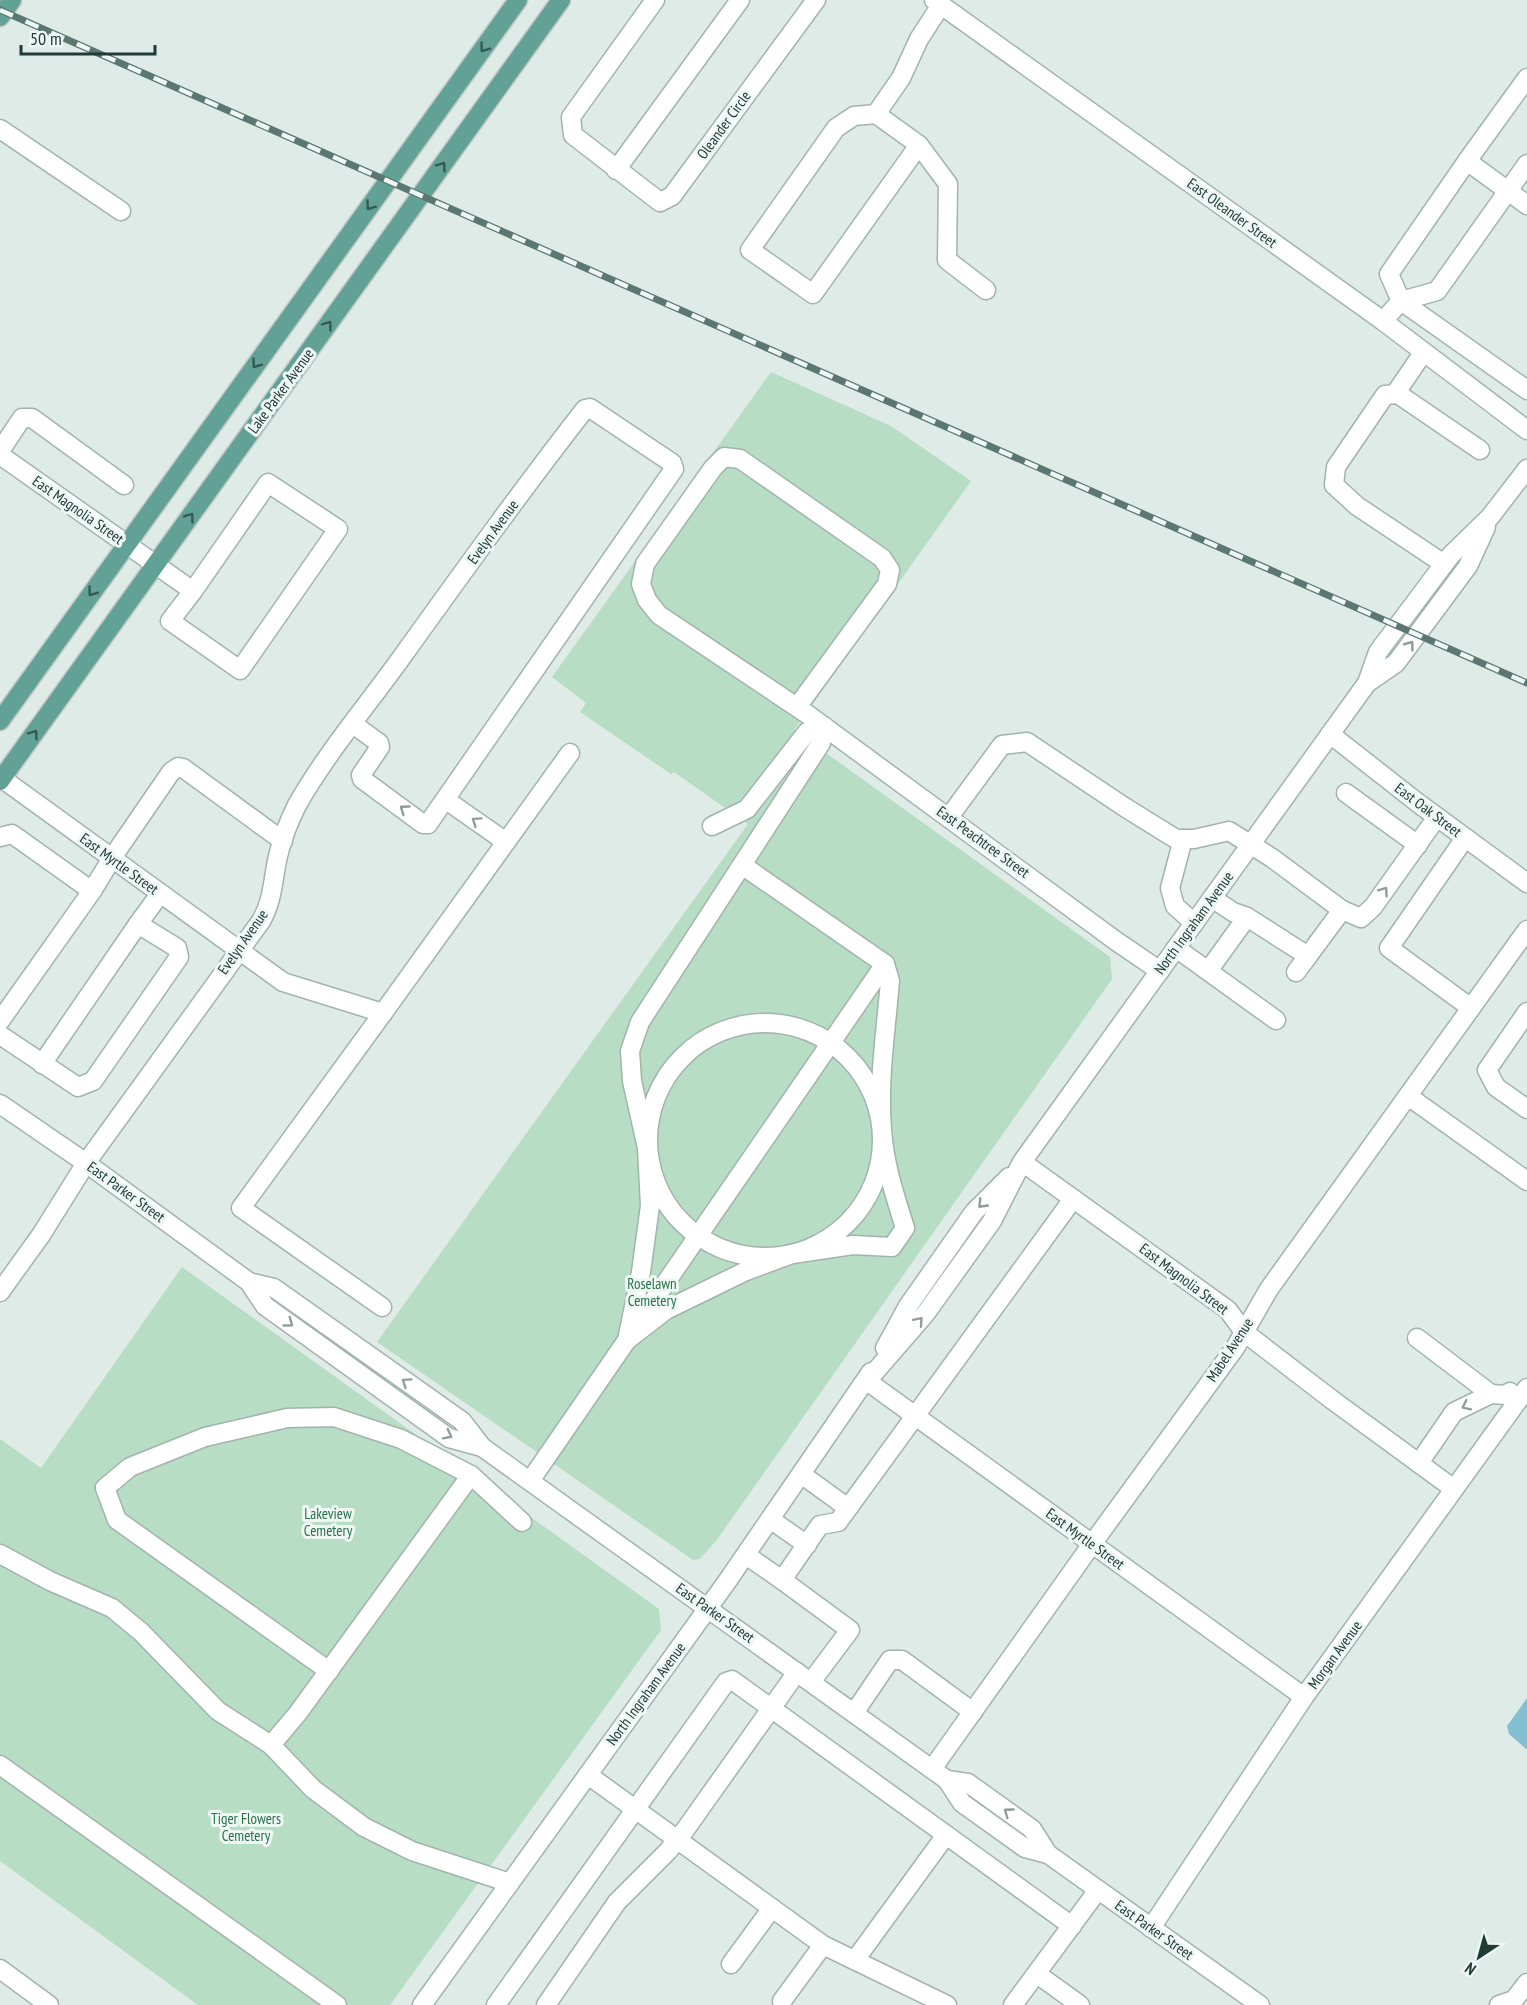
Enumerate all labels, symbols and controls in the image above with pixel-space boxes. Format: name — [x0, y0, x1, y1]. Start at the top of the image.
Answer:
scale bar — [21, 18, 154, 56]
text: 50 m — [30, 27, 62, 50]
one-way arrow — [480, 41, 491, 52]
street label: Oleander Circle — [692, 87, 755, 163]
one-way arrow — [435, 162, 446, 173]
street label: East Oleander Street — [1184, 174, 1281, 252]
one-way arrow — [366, 199, 377, 210]
one-way arrow — [321, 320, 332, 331]
street label: Lake Parker Avenue — [243, 345, 318, 437]
one-way arrow — [252, 358, 263, 369]
street label: East Magnolia Street — [29, 471, 128, 548]
street label: Evelyn Avenue — [463, 496, 522, 568]
one-way arrow — [183, 513, 194, 524]
one-way arrow — [89, 585, 100, 596]
one-way arrow — [1402, 641, 1413, 652]
one-way arrow — [27, 729, 38, 740]
street label: East Oak Street — [1391, 778, 1465, 841]
street label: East Peachtree Street — [933, 802, 1033, 882]
one-way arrow — [399, 806, 410, 817]
one-way arrow — [471, 817, 482, 828]
street label: East Myrtle Street — [76, 829, 162, 898]
street label: North Ingraham Avenue — [1150, 868, 1237, 978]
one-way arrow — [1377, 886, 1388, 897]
street label: Evelyn Avenue — [213, 906, 272, 978]
street label: East Parker Street — [84, 1157, 169, 1226]
one-way arrow — [978, 1197, 989, 1208]
street label: East Magnolia Street — [1136, 1239, 1233, 1318]
park label: Roselawn Cemetery — [627, 1274, 677, 1310]
street label: Mabel Avenue — [1202, 1314, 1257, 1385]
one-way arrow — [283, 1316, 294, 1327]
one-way arrow — [912, 1317, 923, 1328]
one-way arrow — [402, 1378, 413, 1389]
one-way arrow — [1462, 1399, 1473, 1410]
one-way arrow — [442, 1428, 453, 1440]
park label: Lakeview Cemetery — [304, 1504, 353, 1540]
street label: East Myrtle Street — [1042, 1504, 1128, 1573]
street label: East Parker Street — [672, 1579, 758, 1647]
street label: Morgan Avenue — [1303, 1617, 1366, 1693]
street label: North Ingraham Avenue — [602, 1639, 689, 1749]
one-way arrow — [1004, 1808, 1015, 1819]
park label: Tiger Flowers Cemetery — [211, 1809, 281, 1845]
street label: East Parker Street — [1111, 1896, 1197, 1964]
north arrow — [1449, 1927, 1509, 1987]
text: N — [1461, 1959, 1480, 1980]

